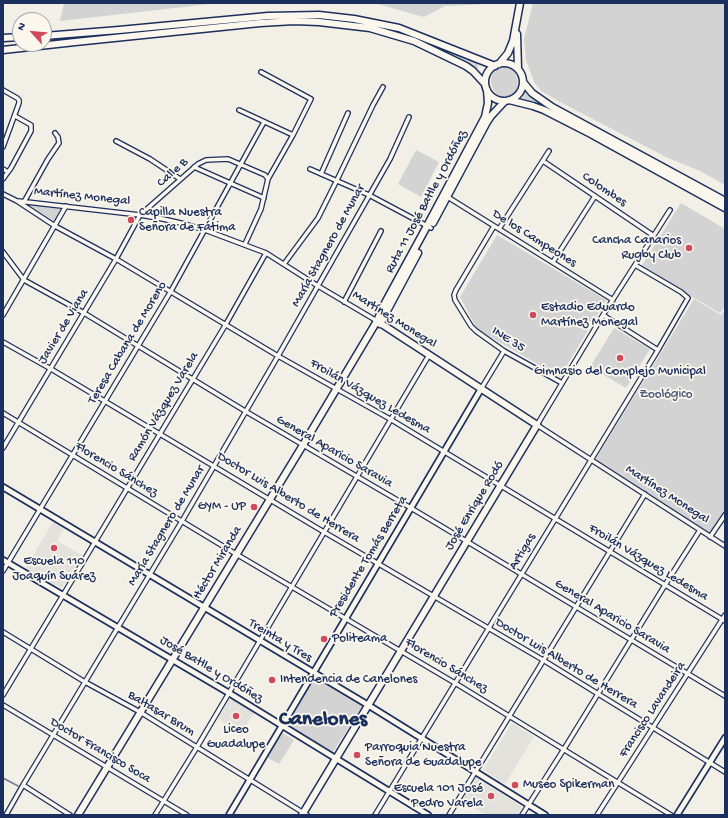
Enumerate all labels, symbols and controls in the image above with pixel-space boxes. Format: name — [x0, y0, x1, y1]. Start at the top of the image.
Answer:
north arrow — [12, 12, 52, 52]
text: N — [15, 21, 29, 33]
street label: Ruta 11 José Batlle y Ordóñez — [383, 128, 471, 276]
street label: Calle B — [154, 155, 192, 191]
street label: Colombes — [579, 169, 629, 211]
street label: María Stagnero de Munar — [289, 182, 369, 310]
street label: Martínez Monegal — [33, 184, 131, 210]
place label: Capilla Nuestra Señora de Fátima — [139, 205, 235, 236]
street label: De los Campeones — [489, 207, 579, 271]
marker: Capilla Nuestra Señora de Fátima — [126, 215, 136, 225]
place label: Cancha Canarios Rugby Club — [592, 233, 681, 264]
marker: Cancha Canarios Rugby Club — [684, 243, 694, 253]
street label: Teresa Cabana de Moreno — [85, 279, 171, 407]
street label: Javier de Viana — [35, 287, 93, 367]
street label: Martínez Monegal — [349, 288, 439, 352]
place label: Estadio Eduardo Martínez Monegal — [541, 300, 638, 331]
marker: Estadio Eduardo Martínez Monegal — [528, 310, 538, 320]
street label: INE 35 — [488, 324, 528, 356]
street label: Ramón Vázquez Varela — [125, 350, 203, 464]
marker: Gimnasio del Complejo Municipal — [615, 353, 625, 363]
street label: Froilán Vázquez Ledesma — [307, 356, 433, 438]
place label: Gimnasio del Complejo Municipal — [534, 364, 706, 380]
park label: Zoológico — [640, 387, 692, 403]
street label: General Aparicio Saravia — [273, 412, 395, 492]
street label: Florencio Sánchez — [72, 439, 160, 501]
street label: Doctor Luis Alberto de Herrera — [214, 449, 362, 547]
street label: José Enrique Rodó — [442, 458, 508, 554]
street label: Martínez Monegal — [622, 462, 712, 528]
street label: María Stagnero de Munar — [125, 463, 209, 589]
street label: Presidente Tomás Berreta — [326, 493, 412, 621]
place label: GYM - UP — [198, 499, 246, 515]
marker: GYM - UP — [249, 502, 259, 512]
street label: Froilán Vázquez Ledesma — [585, 521, 711, 605]
street label: Héctor Miranda — [190, 523, 246, 603]
street label: Artigas — [506, 531, 540, 573]
marker: Escuela 110 Joaquín Suárez — [49, 543, 59, 553]
place label: Escuela 110 Joaquín Suárez — [12, 554, 96, 585]
street label: General Aparicio Saravia — [551, 576, 673, 658]
street label: Doctor Luis Alberto de Herrera — [492, 615, 640, 713]
street label: Treinta y Tres — [245, 616, 315, 666]
place label: Politeama — [332, 631, 387, 647]
street label: José Batlle y Ordóñez — [157, 633, 265, 707]
marker: Politeama — [319, 634, 329, 644]
street label: Florencio Sánchez — [402, 635, 490, 697]
street label: Francisco Lavandeira — [616, 659, 690, 761]
place label: Intendencia de Canelones — [280, 672, 417, 688]
marker: Intendencia de Canelones — [267, 675, 277, 685]
street label: Baltasar Brum — [125, 688, 197, 740]
district label: Canelones — [279, 708, 367, 734]
marker: Liceo Guadalupe — [231, 711, 241, 721]
street label: Doctor Francisco Soca — [47, 715, 153, 787]
place label: Liceo Guadalupe — [207, 722, 265, 753]
place label: Parroquia Nuestra Señora de Guadalupe — [365, 740, 481, 771]
marker: Parroquia Nuestra Señora de Guadalupe — [352, 750, 362, 760]
place label: Museo Spikerman — [523, 777, 614, 793]
marker: Museo Spikerman — [510, 780, 520, 790]
place label: Escuela 101 José Pedro Varela — [394, 781, 483, 812]
marker: Escuela 101 José Pedro Varela — [486, 791, 496, 801]

